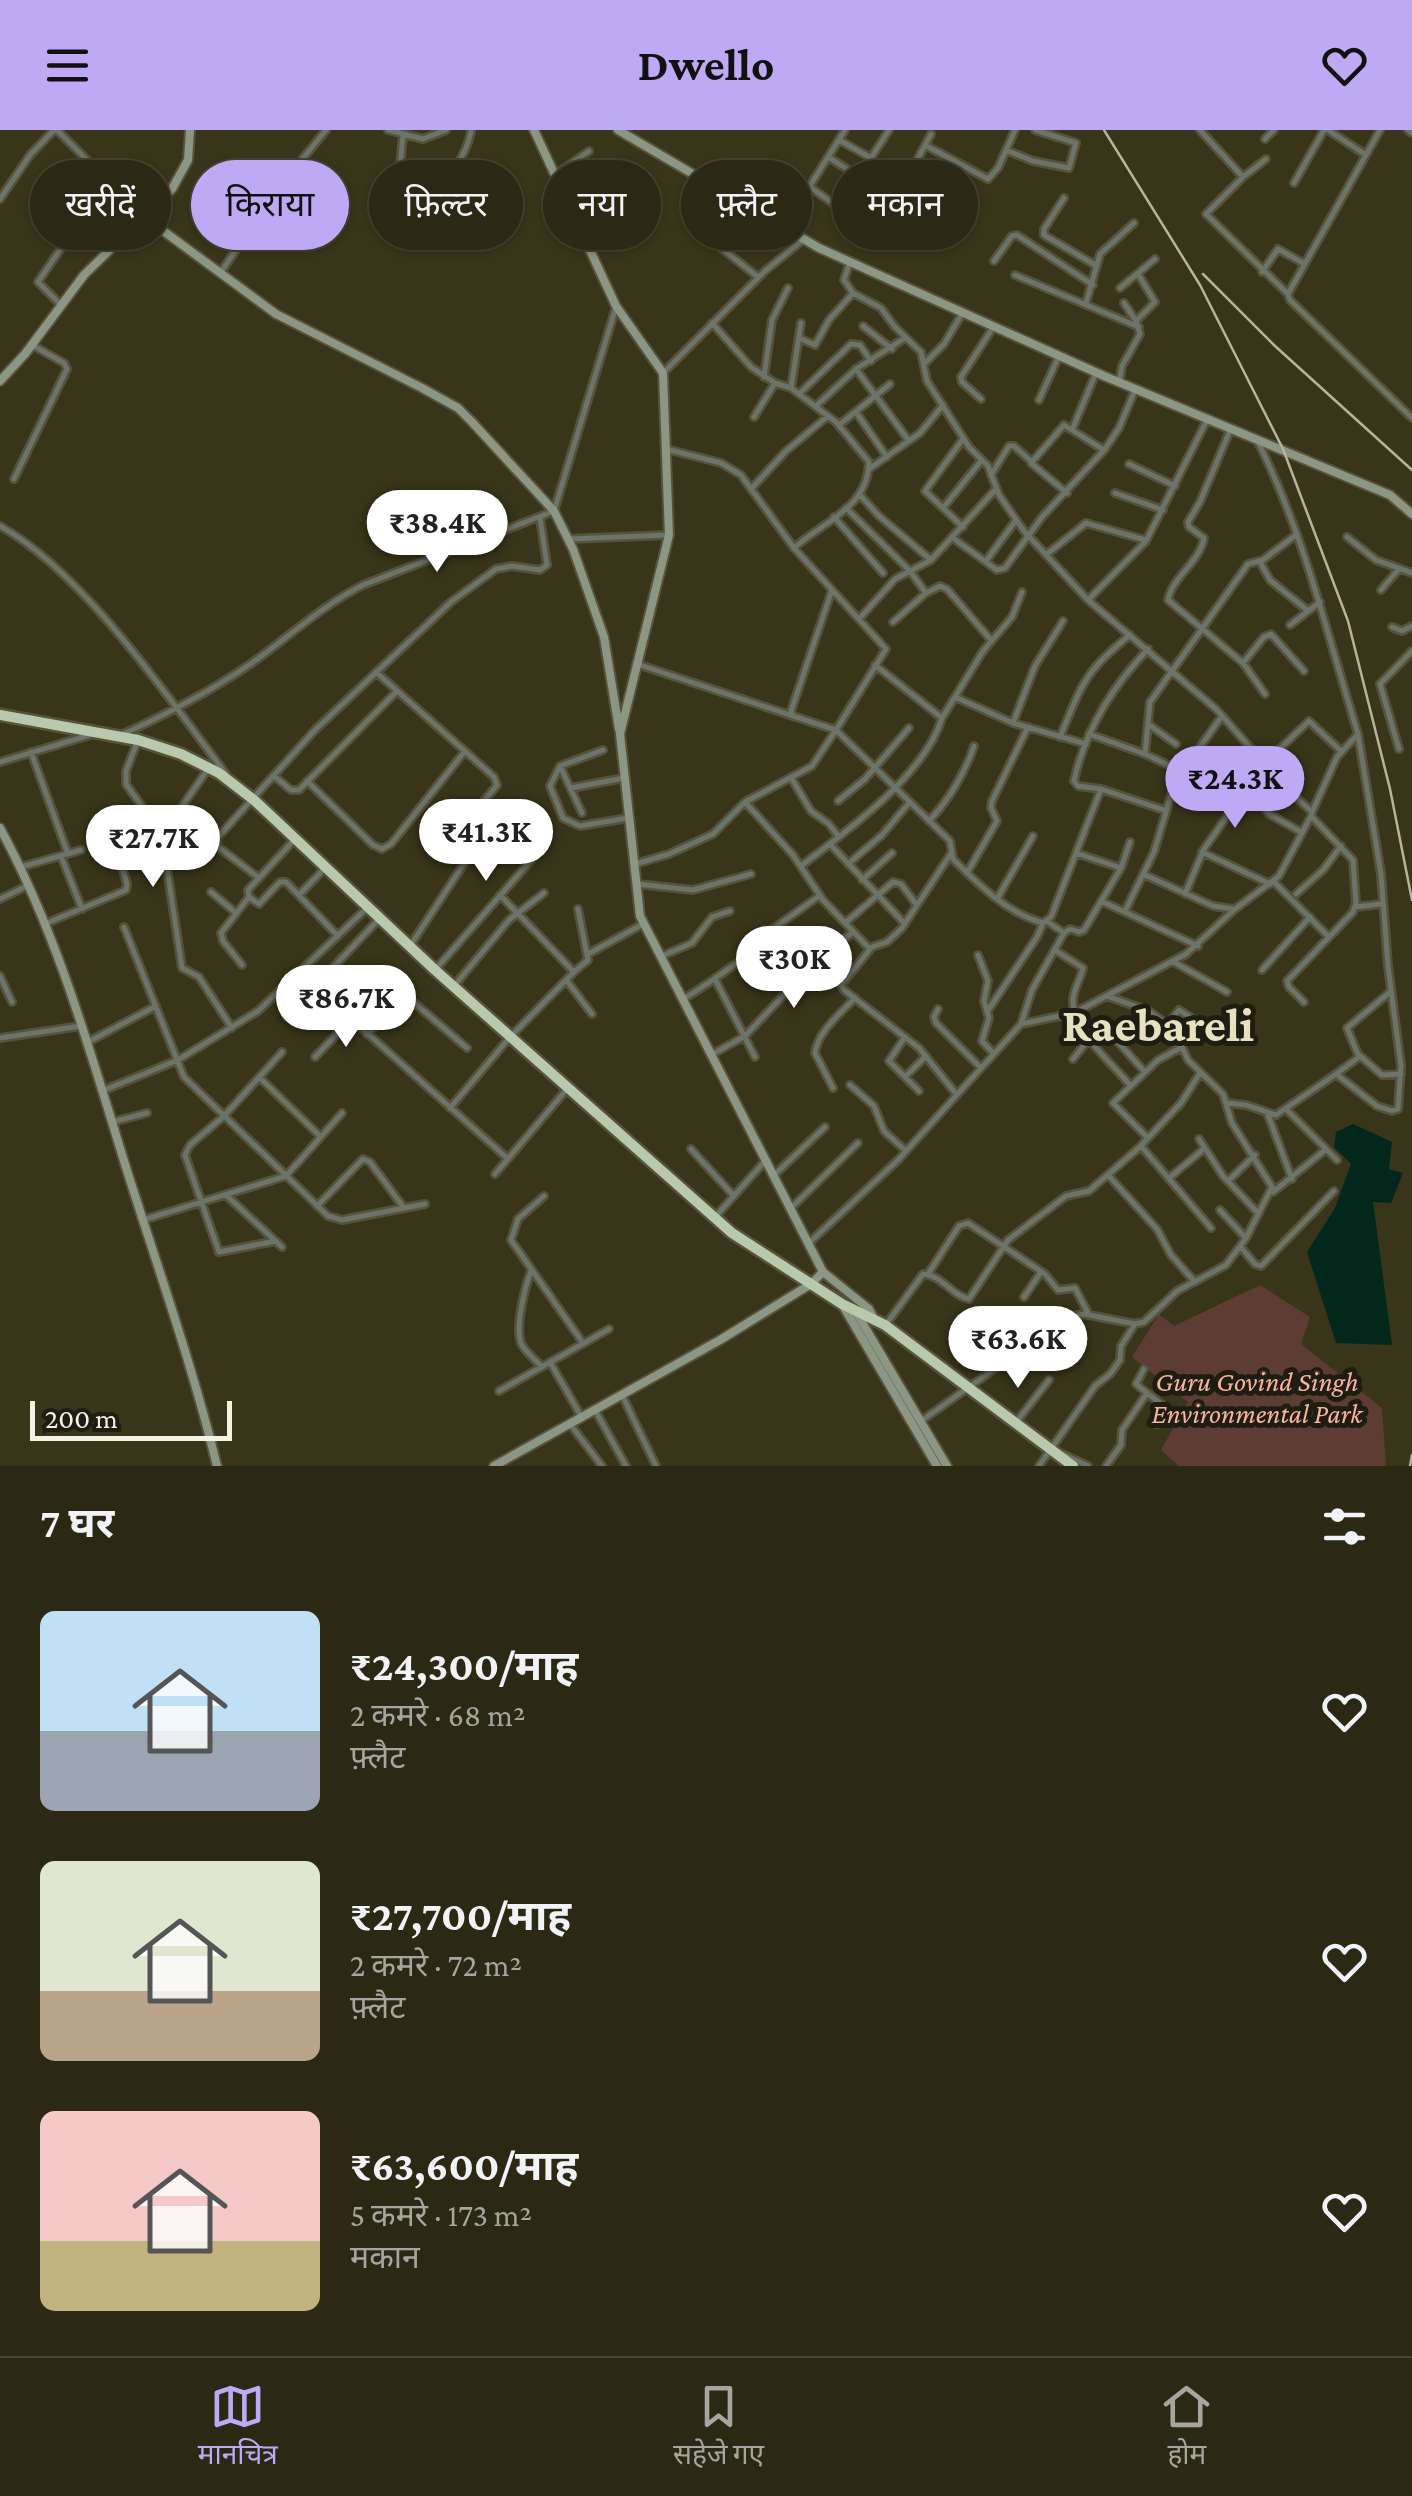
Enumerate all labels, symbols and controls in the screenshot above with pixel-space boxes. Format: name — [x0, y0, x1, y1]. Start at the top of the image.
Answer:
icon: menu — [40, 38, 95, 93]
icon: heart — [1317, 38, 1372, 93]
text: Dwello — [638, 40, 774, 90]
chip: खरीदें — [30, 160, 171, 250]
chip: किराया — [191, 160, 349, 250]
chip: फ़िल्टर — [369, 160, 523, 250]
chip: नया — [543, 160, 661, 250]
chip: फ़्लैट — [681, 160, 812, 250]
chip: मकान — [832, 160, 978, 250]
pin: ₹38.4K — [356, 490, 518, 575]
text: ₹38.4K — [389, 504, 485, 540]
pin: ₹24.3K — [1154, 746, 1316, 831]
text: ₹24.3K — [1187, 760, 1283, 796]
pin: ₹41.3K — [405, 799, 567, 884]
pin: ₹27.7K — [72, 805, 234, 890]
text: ₹41.3K — [441, 813, 531, 849]
text: ₹27.7K — [108, 819, 198, 855]
pin: ₹30K — [735, 926, 853, 1011]
text: ₹30K — [758, 940, 830, 976]
pin: ₹86.7K — [265, 965, 427, 1050]
text: ₹86.7K — [298, 979, 394, 1015]
district label: Raebareli — [1062, 998, 1254, 1051]
pin: ₹63.6K — [937, 1306, 1099, 1391]
text: ₹63.6K — [970, 1320, 1066, 1356]
park label: Guru Govind Singh Environmental Park — [1151, 1366, 1364, 1429]
scale bar — [30, 1396, 232, 1440]
text: 200 m — [45, 1403, 118, 1434]
text: 7 घर — [40, 1499, 114, 1546]
icon: filters — [1317, 1499, 1372, 1554]
text: ₹24,300/माह — [350, 1642, 578, 1689]
icon: home — [120, 1651, 240, 1771]
icon: heart — [1317, 1684, 1372, 1739]
text: 2 कमरे · 68 m² — [350, 1697, 525, 1733]
text: फ़्लैट — [350, 1739, 405, 1775]
text: ₹27,700/माह — [350, 1892, 571, 1939]
icon: home — [120, 1901, 240, 2021]
icon: heart — [1317, 1934, 1372, 1989]
text: 2 कमरे · 72 m² — [350, 1947, 522, 1983]
text: फ़्लैट — [350, 1989, 405, 2025]
text: ₹63,600/माह — [350, 2142, 578, 2189]
icon: home — [120, 2151, 240, 2271]
icon: heart — [1317, 2184, 1372, 2239]
text: 5 कमरे · 173 m² — [350, 2197, 532, 2233]
text: मकान — [350, 2239, 420, 2275]
tab: मानचित्र — [198, 2379, 278, 2475]
tab: सहेजे गए — [673, 2379, 764, 2475]
tab: होम — [1159, 2379, 1214, 2475]

